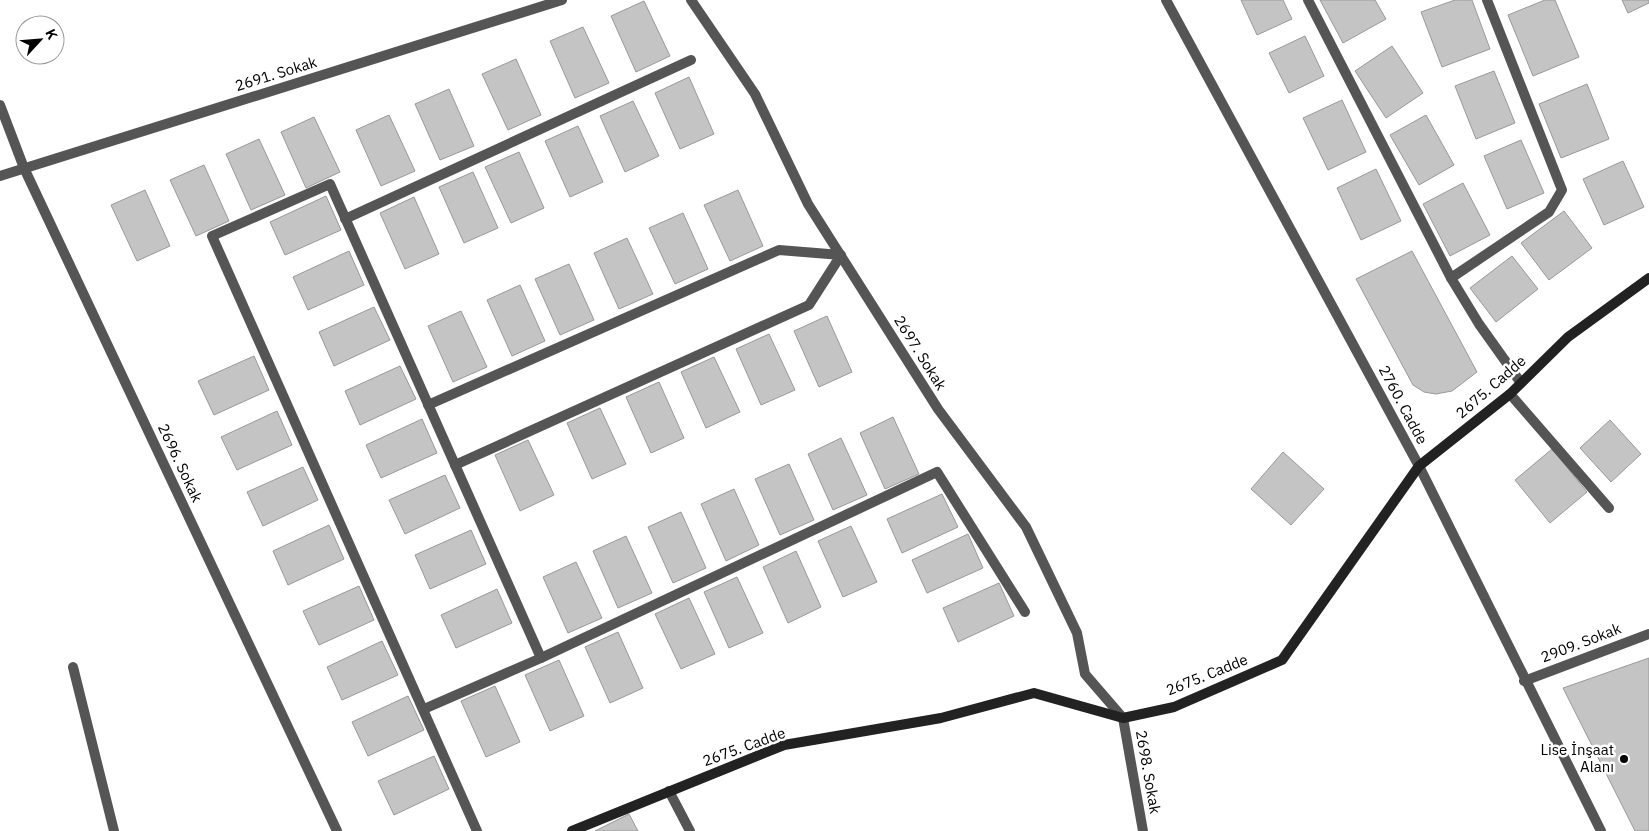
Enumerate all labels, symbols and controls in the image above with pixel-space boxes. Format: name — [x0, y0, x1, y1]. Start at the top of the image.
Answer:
north arrow — [15, 15, 65, 65]
text: K — [41, 26, 62, 43]
street label: 2691. Sokak — [233, 52, 319, 95]
street label: 2697. Sokak — [890, 312, 951, 394]
street label: 2675. Cadde — [1452, 351, 1530, 422]
street label: 2760. Cadde — [1375, 362, 1432, 447]
street label: 2696. Sokak — [154, 420, 207, 505]
street label: 2909. Sokak — [1538, 618, 1624, 667]
street label: 2675. Cadde — [1163, 650, 1251, 700]
street label: 2675. Cadde — [700, 723, 788, 770]
street label: 2698. Sokak — [1132, 729, 1165, 815]
place label: Lise İnşaat Alanı — [1541, 740, 1614, 776]
marker: Lise İnşaat Alanı — [1618, 753, 1630, 765]

